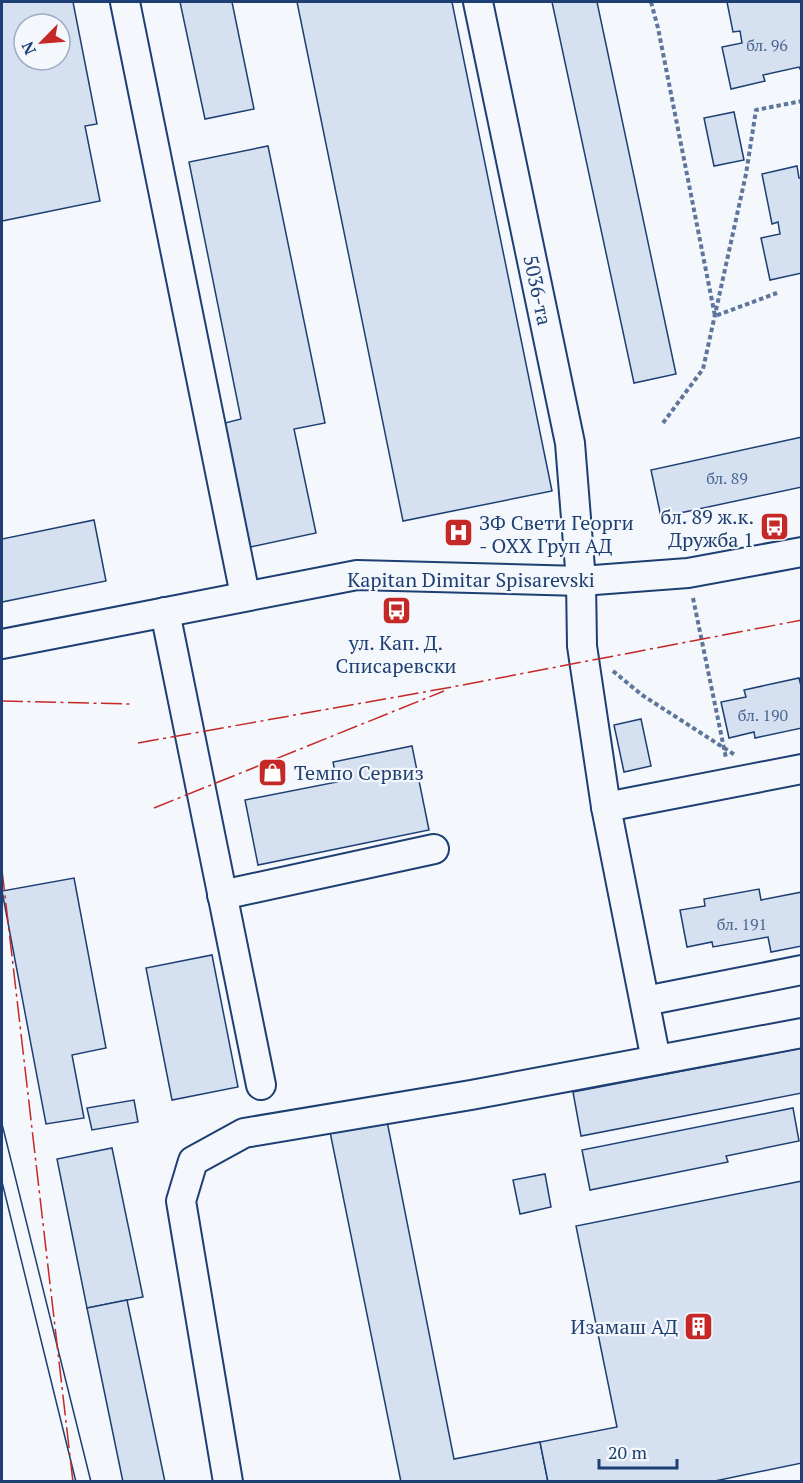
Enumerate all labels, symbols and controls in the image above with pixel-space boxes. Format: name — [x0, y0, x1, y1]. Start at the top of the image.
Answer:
north arrow — [12, 12, 72, 72]
house number: бл. 96 — [746, 34, 788, 56]
text: N — [16, 38, 41, 58]
street label: 5036-та — [517, 252, 559, 328]
house number: бл. 89 — [706, 467, 748, 489]
place label: бл. 89 ж.к. Дружба 1 — [661, 503, 754, 553]
place label: ЗФ Свети Георги - ОХХ Груп АД — [479, 509, 634, 559]
bus stop icon: бл. 89 ж.к. Дружба 1 — [759, 511, 791, 543]
hospital icon: ЗФ Свети Георги - ОХХ Груп АД — [442, 517, 474, 549]
street label: Kapitan Dimitar Spisarevski — [347, 566, 595, 593]
bus stop icon: ул. Кап. Д. Списаревски — [380, 595, 412, 627]
place label: ул. Кап. Д. Списаревски — [335, 629, 457, 679]
house number: бл. 190 — [738, 704, 788, 726]
shop icon: Темпо Сервиз — [257, 756, 289, 788]
place label: Темпо Сервиз — [294, 759, 424, 786]
house number: бл. 191 — [717, 913, 767, 935]
building icon: Изамаш АД — [683, 1310, 715, 1342]
place label: Изамаш АД — [570, 1313, 678, 1340]
scale bar — [599, 1432, 677, 1470]
text: 20 m — [608, 1440, 648, 1464]

